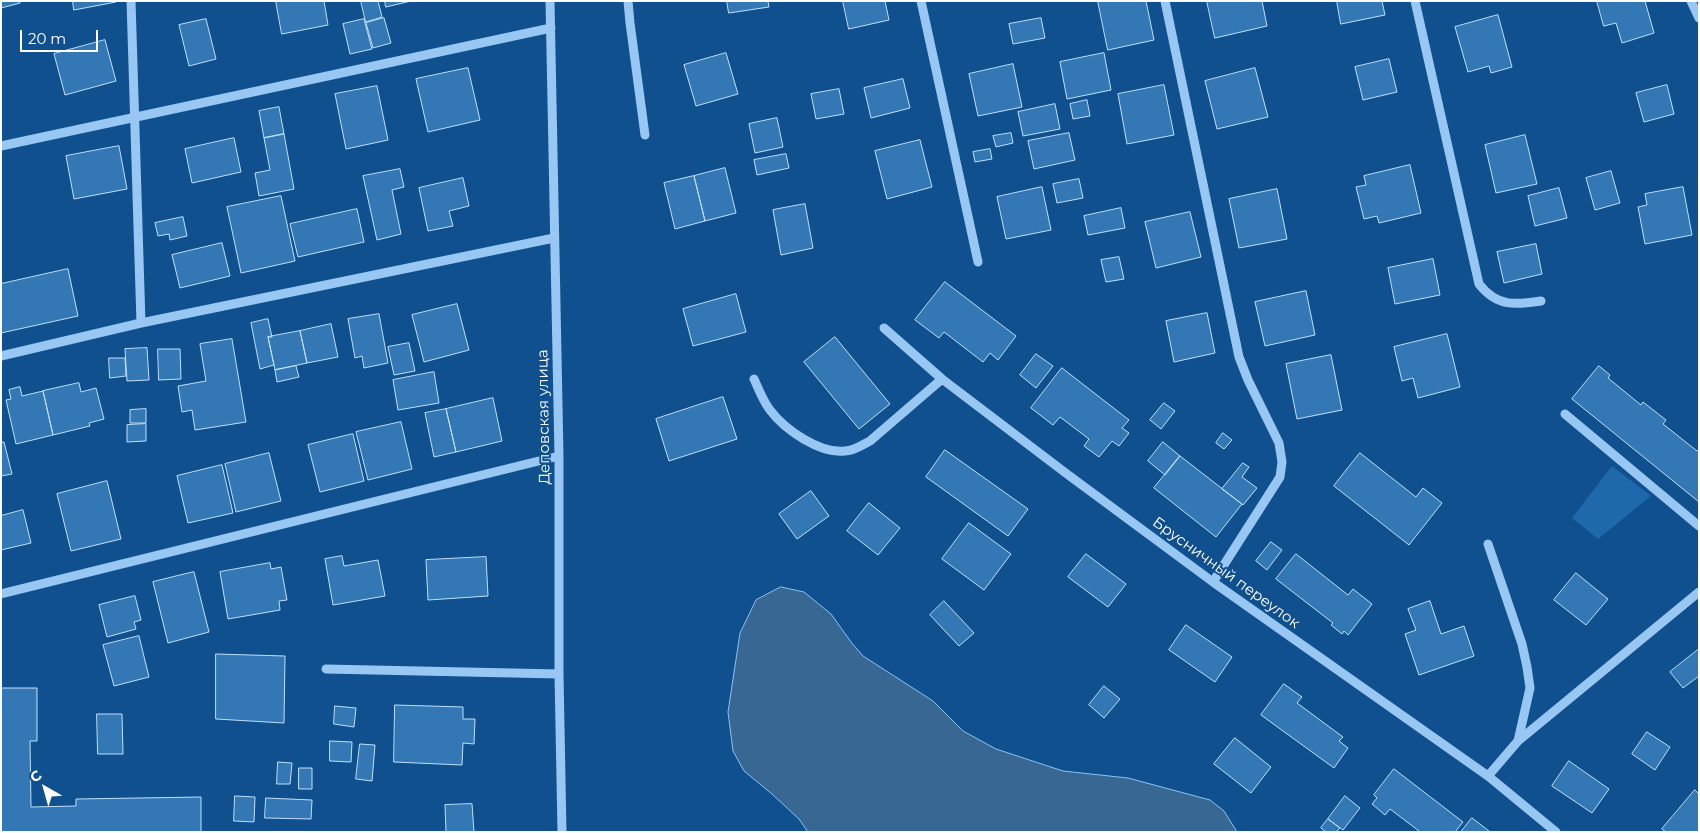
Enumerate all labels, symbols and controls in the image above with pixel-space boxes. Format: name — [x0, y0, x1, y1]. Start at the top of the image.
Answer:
scale bar — [22, 20, 100, 52]
text: 20 m — [28, 29, 66, 48]
street label: Деповская улица — [534, 349, 554, 485]
street label: Брусничный переулок — [1149, 514, 1303, 632]
north arrow — [20, 763, 70, 813]
text: С — [26, 766, 45, 786]

